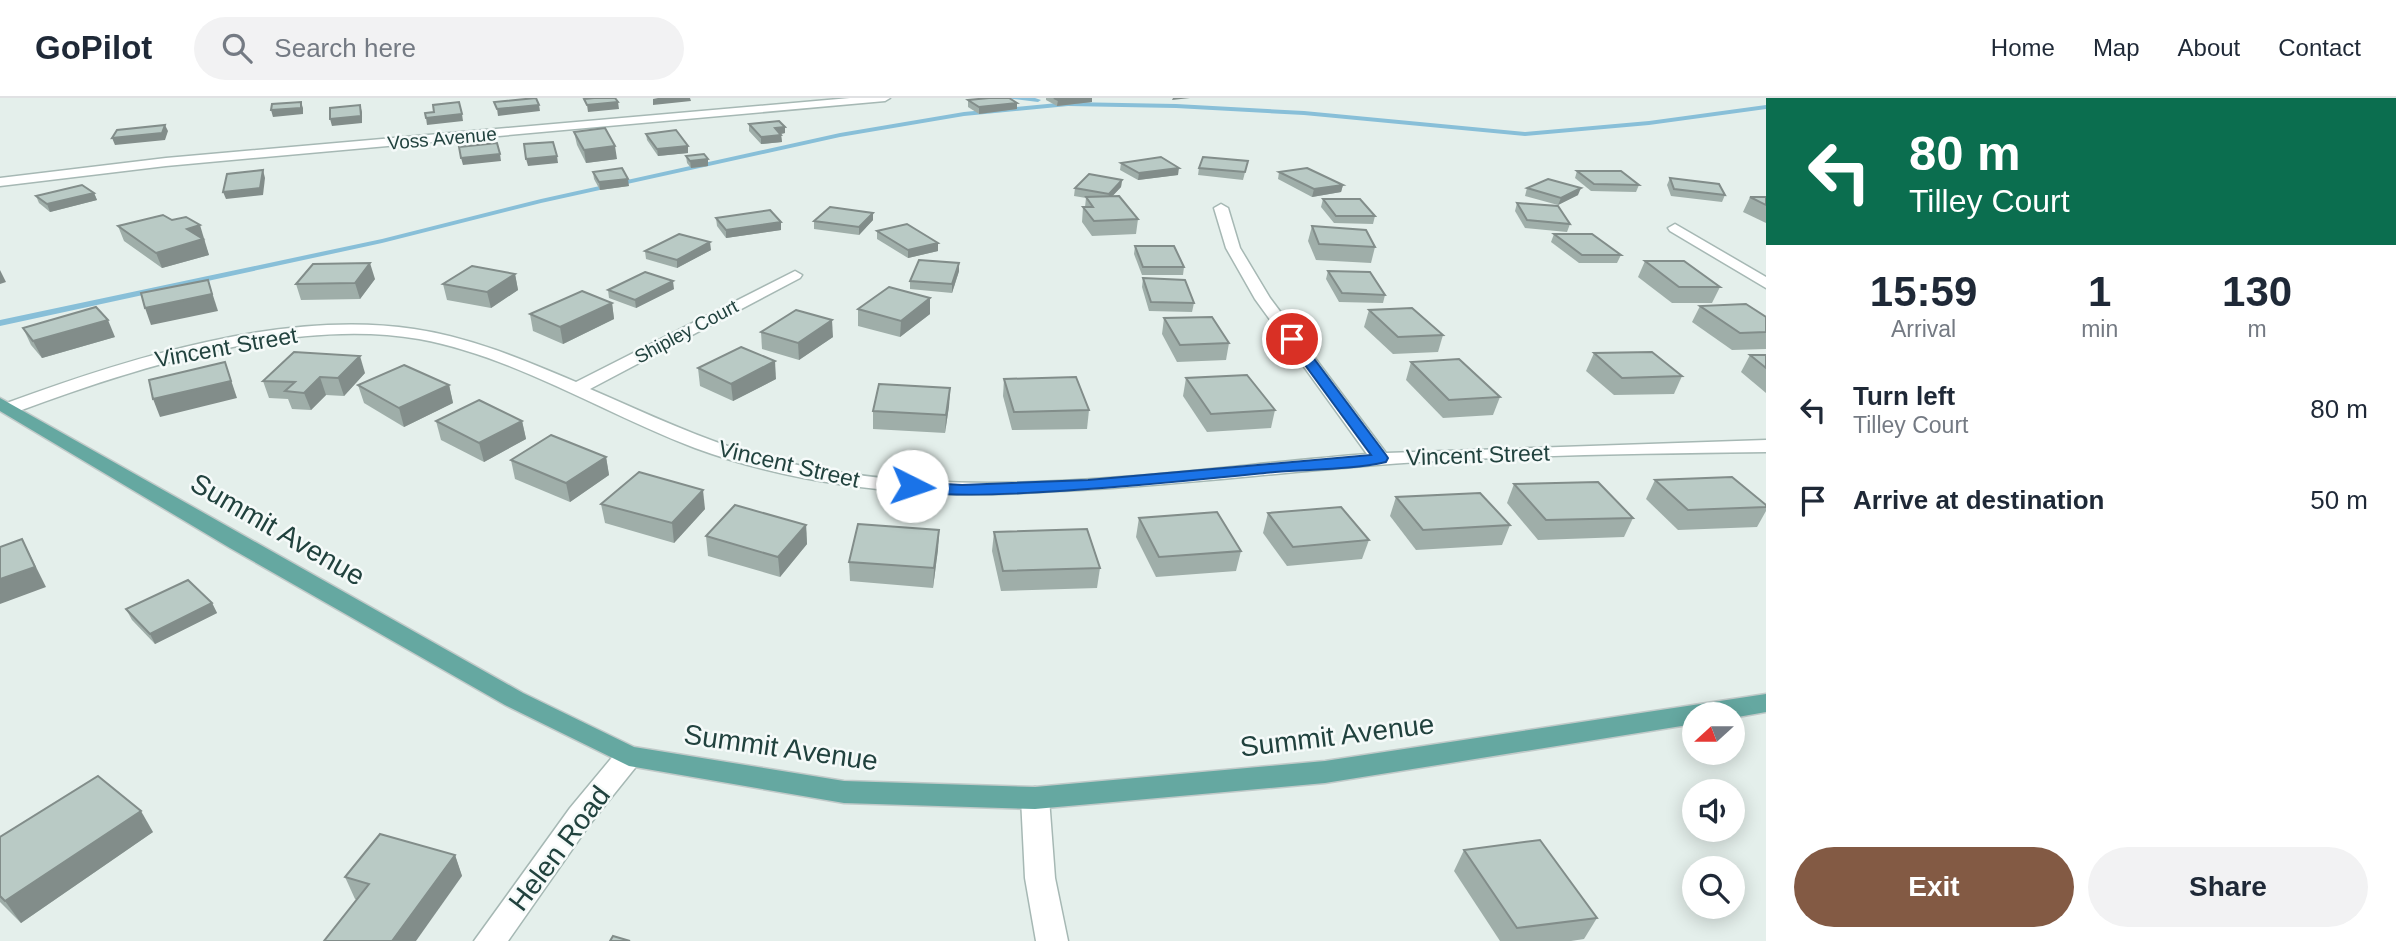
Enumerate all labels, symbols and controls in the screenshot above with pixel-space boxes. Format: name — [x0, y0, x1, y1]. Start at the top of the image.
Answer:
search box — [194, 17, 684, 80]
text: GoPilot — [35, 29, 152, 66]
icon: search — [218, 29, 256, 67]
text: Search here — [274, 33, 416, 63]
text: Home — [1991, 34, 2055, 61]
text: Map — [2093, 34, 2140, 61]
text: About — [2178, 34, 2240, 61]
text: Contact — [2278, 34, 2361, 61]
street label: Voss Avenue — [387, 123, 498, 154]
icon: left — [1794, 126, 1885, 217]
text: 80 m — [1909, 126, 2021, 180]
text: Tilley Court — [1909, 183, 2070, 219]
text: 15:59 — [1870, 268, 1977, 315]
text: 1 — [2088, 268, 2111, 315]
text: 130 — [2222, 268, 2292, 315]
street label: Shipley Court — [631, 295, 742, 367]
pin — [1262, 309, 1322, 369]
text: Arrival — [1891, 316, 1956, 342]
text: min — [2081, 316, 2118, 342]
text: m — [2248, 316, 2267, 342]
icon: arrive — [1273, 320, 1311, 358]
street label: Vincent Street — [153, 322, 300, 372]
text: Turn left — [1853, 381, 1955, 411]
icon: left — [1794, 391, 1832, 429]
text: 80 m — [2310, 394, 2368, 424]
text: Tilley Court — [1853, 412, 1968, 438]
street label: Vincent Street — [716, 435, 863, 493]
street label: Vincent Street — [1406, 439, 1551, 471]
position arrow — [875, 449, 949, 523]
street label: Summit Avenue — [185, 467, 370, 592]
icon: arrive — [1794, 482, 1832, 520]
text: Arrive at destination — [1853, 485, 2104, 515]
text: 50 m — [2310, 485, 2368, 515]
north arrow — [1682, 702, 1745, 765]
map controls — [1682, 702, 1745, 919]
street label: Summit Avenue — [1238, 708, 1436, 763]
street label: Summit Avenue — [682, 719, 880, 776]
button: sound — [1682, 779, 1745, 842]
street label: Helen Road — [503, 780, 616, 917]
button: Exit — [1794, 847, 2074, 927]
button: Share — [2088, 847, 2368, 927]
button: search — [1682, 856, 1745, 919]

